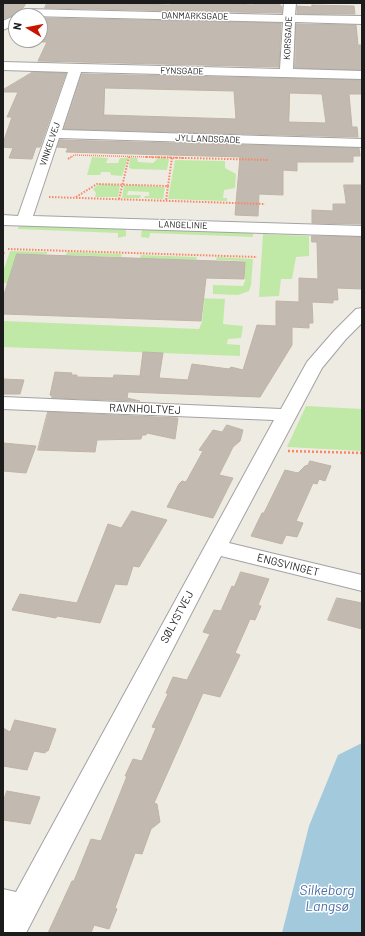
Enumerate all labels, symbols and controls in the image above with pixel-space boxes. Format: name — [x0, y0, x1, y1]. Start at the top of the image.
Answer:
north arrow — [8, 8, 48, 48]
street label: DANMARKSGADE — [161, 10, 229, 22]
street label: KORSGADE — [281, 16, 295, 60]
text: N — [10, 21, 24, 31]
street label: FYNSGADE — [160, 65, 204, 77]
street label: VINKELVEJ — [38, 121, 62, 167]
street label: JYLLANDSGADE — [175, 132, 241, 146]
street label: LANGELINIE — [158, 219, 208, 231]
street label: RAVNHOLTVEJ — [109, 401, 181, 417]
street label: ENGSVINGET — [256, 551, 320, 579]
street label: SØLYSTVEJ — [158, 589, 196, 645]
water label: Silkeborg Langsø — [299, 882, 355, 914]

